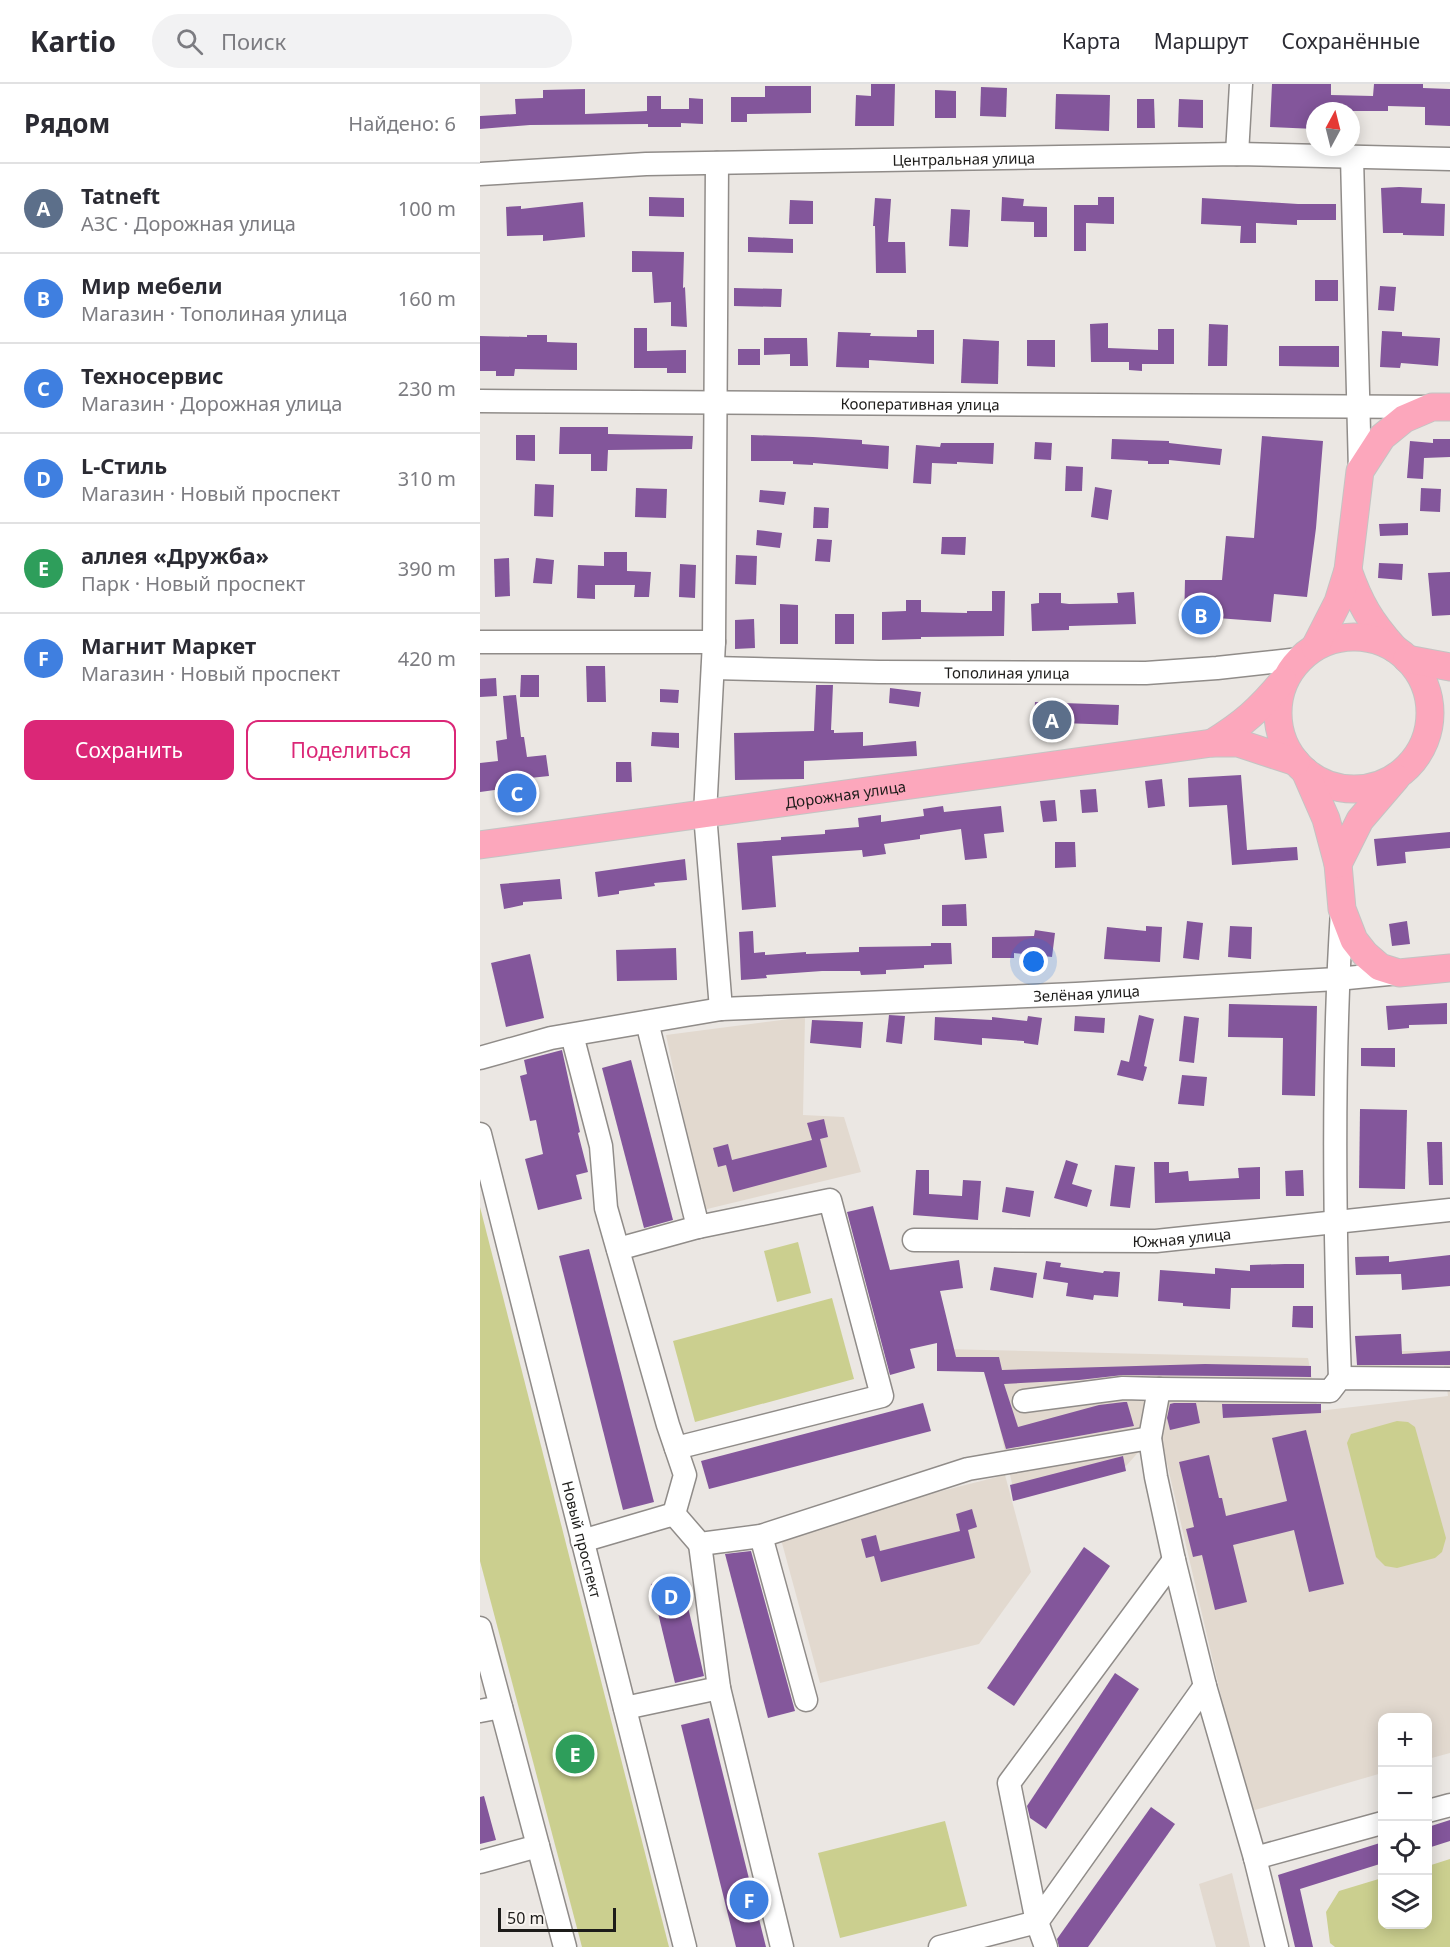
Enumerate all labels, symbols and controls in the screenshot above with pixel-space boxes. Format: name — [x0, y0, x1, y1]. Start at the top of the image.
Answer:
search box — [152, 14, 572, 68]
text: Kartio — [30, 22, 116, 60]
icon: search — [173, 25, 206, 58]
text: Поиск — [221, 26, 286, 56]
text: Карта — [1062, 27, 1121, 55]
text: Маршрут — [1154, 27, 1249, 55]
text: Сохранённые — [1282, 27, 1420, 55]
north arrow — [1306, 102, 1360, 156]
text: Рядом — [24, 105, 110, 141]
text: Найдено: 6 — [348, 110, 456, 137]
street label: Центральная улица — [892, 147, 1035, 170]
text: Tatneft — [81, 180, 160, 210]
text: A — [37, 195, 50, 222]
text: 100 m — [398, 195, 456, 222]
text: АЗС · Дорожная улица — [81, 210, 296, 237]
text: Мир мебели — [81, 270, 223, 300]
text: B — [37, 285, 50, 312]
text: 160 m — [398, 285, 456, 312]
text: Магазин · Тополиная улица — [81, 300, 348, 327]
text: Техносервис — [81, 360, 224, 390]
text: C — [37, 375, 50, 402]
text: 230 m — [398, 375, 456, 402]
text: Магазин · Дорожная улица — [81, 390, 342, 417]
street label: Кооперативная улица — [840, 393, 1000, 414]
text: L-Стиль — [81, 450, 167, 480]
text: D — [36, 465, 51, 492]
text: 310 m — [398, 465, 456, 492]
text: Магазин · Новый проспект — [81, 480, 340, 507]
text: аллея «Дружба» — [81, 540, 269, 570]
text: E — [38, 555, 49, 582]
text: 390 m — [398, 555, 456, 582]
text: Парк · Новый проспект — [81, 570, 305, 597]
pin: B — [1182, 592, 1220, 638]
text: Магнит Маркет — [81, 630, 256, 660]
text: F — [38, 645, 49, 672]
text: 420 m — [398, 645, 456, 672]
text: Магазин · Новый проспект — [81, 660, 340, 687]
street label: Тополиная улица — [944, 662, 1070, 683]
pin: A — [1032, 698, 1072, 742]
button: Сохранить — [24, 720, 234, 780]
button: Поделиться — [246, 720, 456, 780]
pin: C — [498, 770, 537, 816]
street label: Дорожная улица — [784, 776, 907, 812]
your location — [1019, 947, 1048, 976]
street label: Зелёная улица — [1033, 980, 1140, 1006]
street label: Южная улица — [1133, 1223, 1232, 1251]
street label: Новый проспект — [558, 1479, 607, 1600]
pin: D — [652, 1574, 690, 1618]
map controls — [1378, 1713, 1432, 1929]
button: + — [1378, 1713, 1432, 1767]
pin: E — [556, 1732, 595, 1776]
button: − — [1378, 1767, 1432, 1821]
button: locate — [1378, 1821, 1432, 1875]
button: layers — [1378, 1875, 1432, 1929]
pin: F — [730, 1878, 768, 1922]
scale bar — [498, 1905, 616, 1932]
text: 50 m — [507, 1907, 544, 1929]

